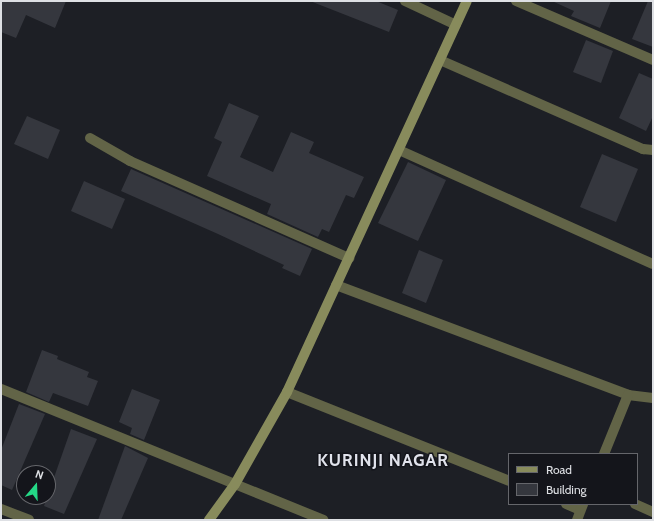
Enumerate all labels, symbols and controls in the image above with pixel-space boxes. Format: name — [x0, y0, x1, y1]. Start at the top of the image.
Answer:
district label: KURINJI NAGAR — [317, 451, 449, 471]
legend — [508, 453, 638, 505]
text: Road — [546, 462, 572, 477]
north arrow — [16, 465, 56, 505]
text: N — [34, 467, 46, 482]
text: Building — [546, 482, 587, 497]

